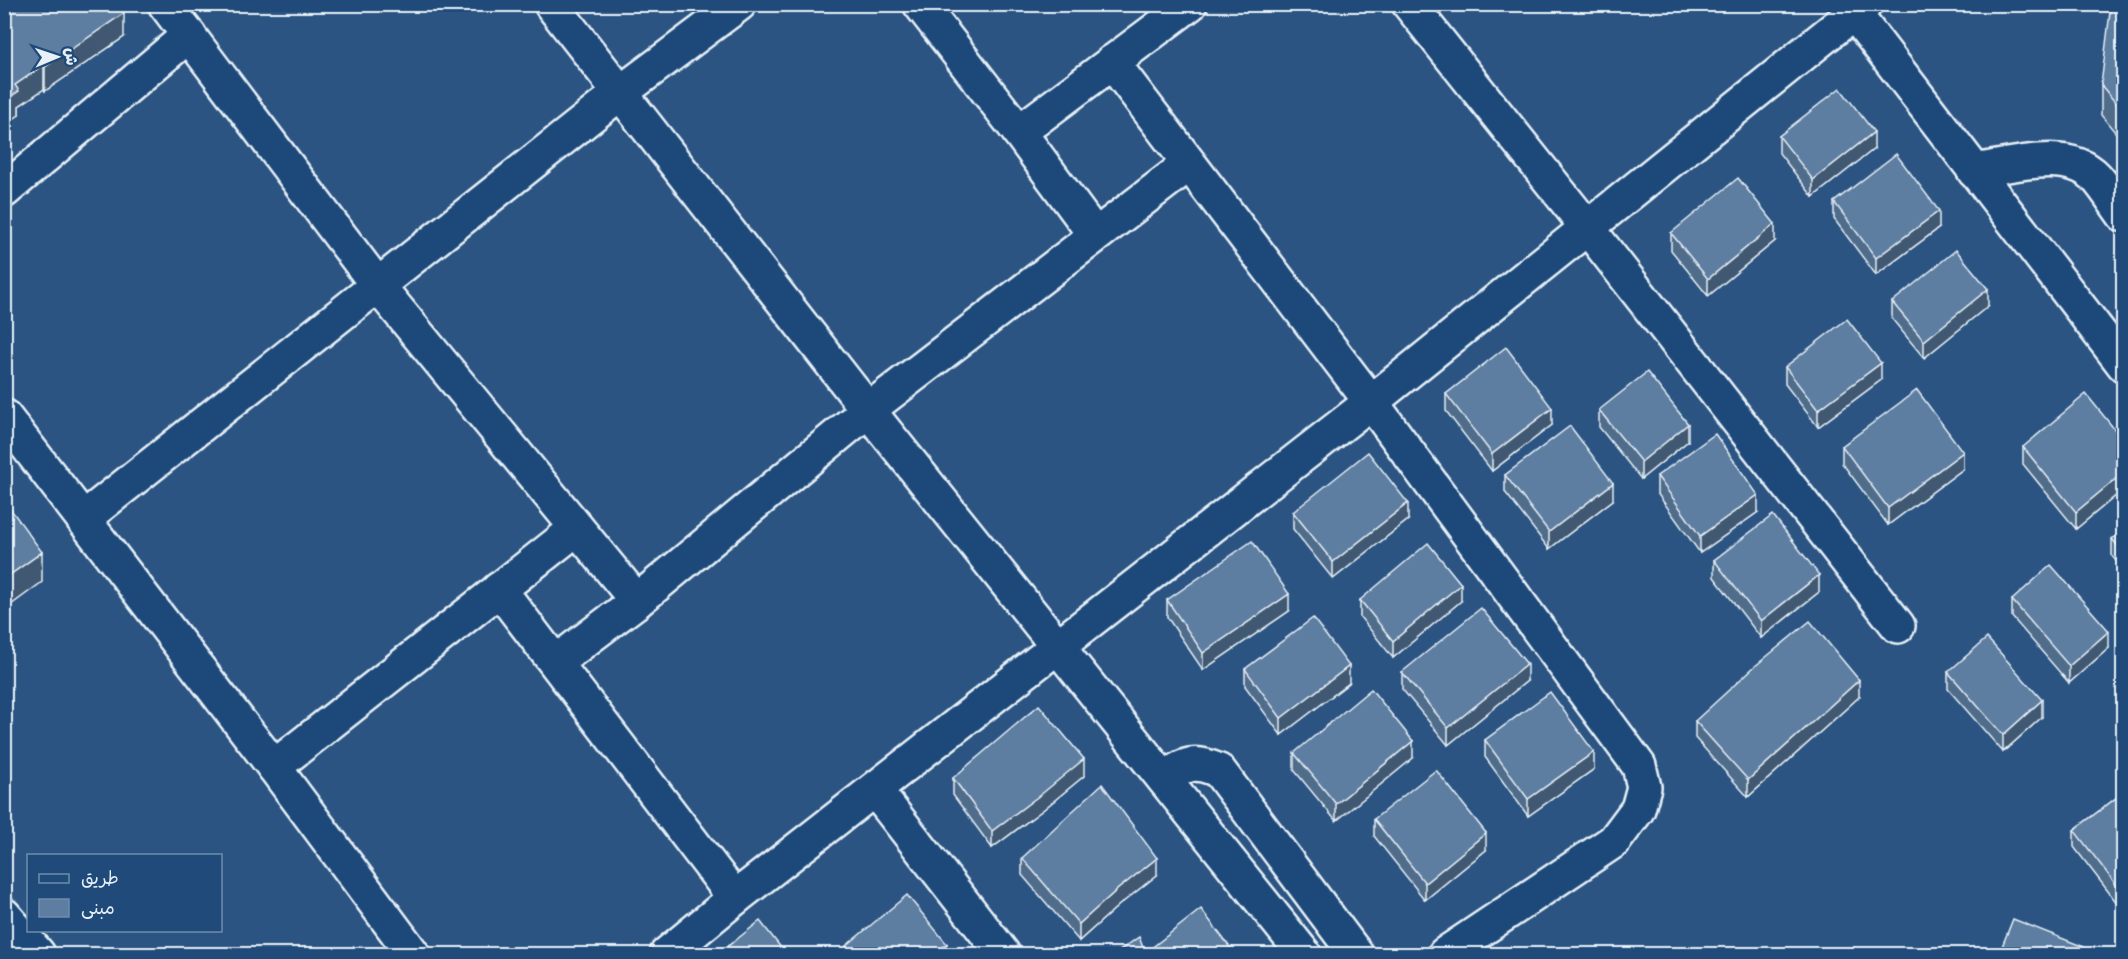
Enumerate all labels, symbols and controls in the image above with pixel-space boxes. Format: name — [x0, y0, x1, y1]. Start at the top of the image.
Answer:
north arrow — [27, 27, 87, 87]
text: ش — [62, 47, 82, 66]
legend — [27, 854, 222, 932]
text: طريق — [81, 866, 119, 889]
text: مبنى — [81, 896, 115, 919]

